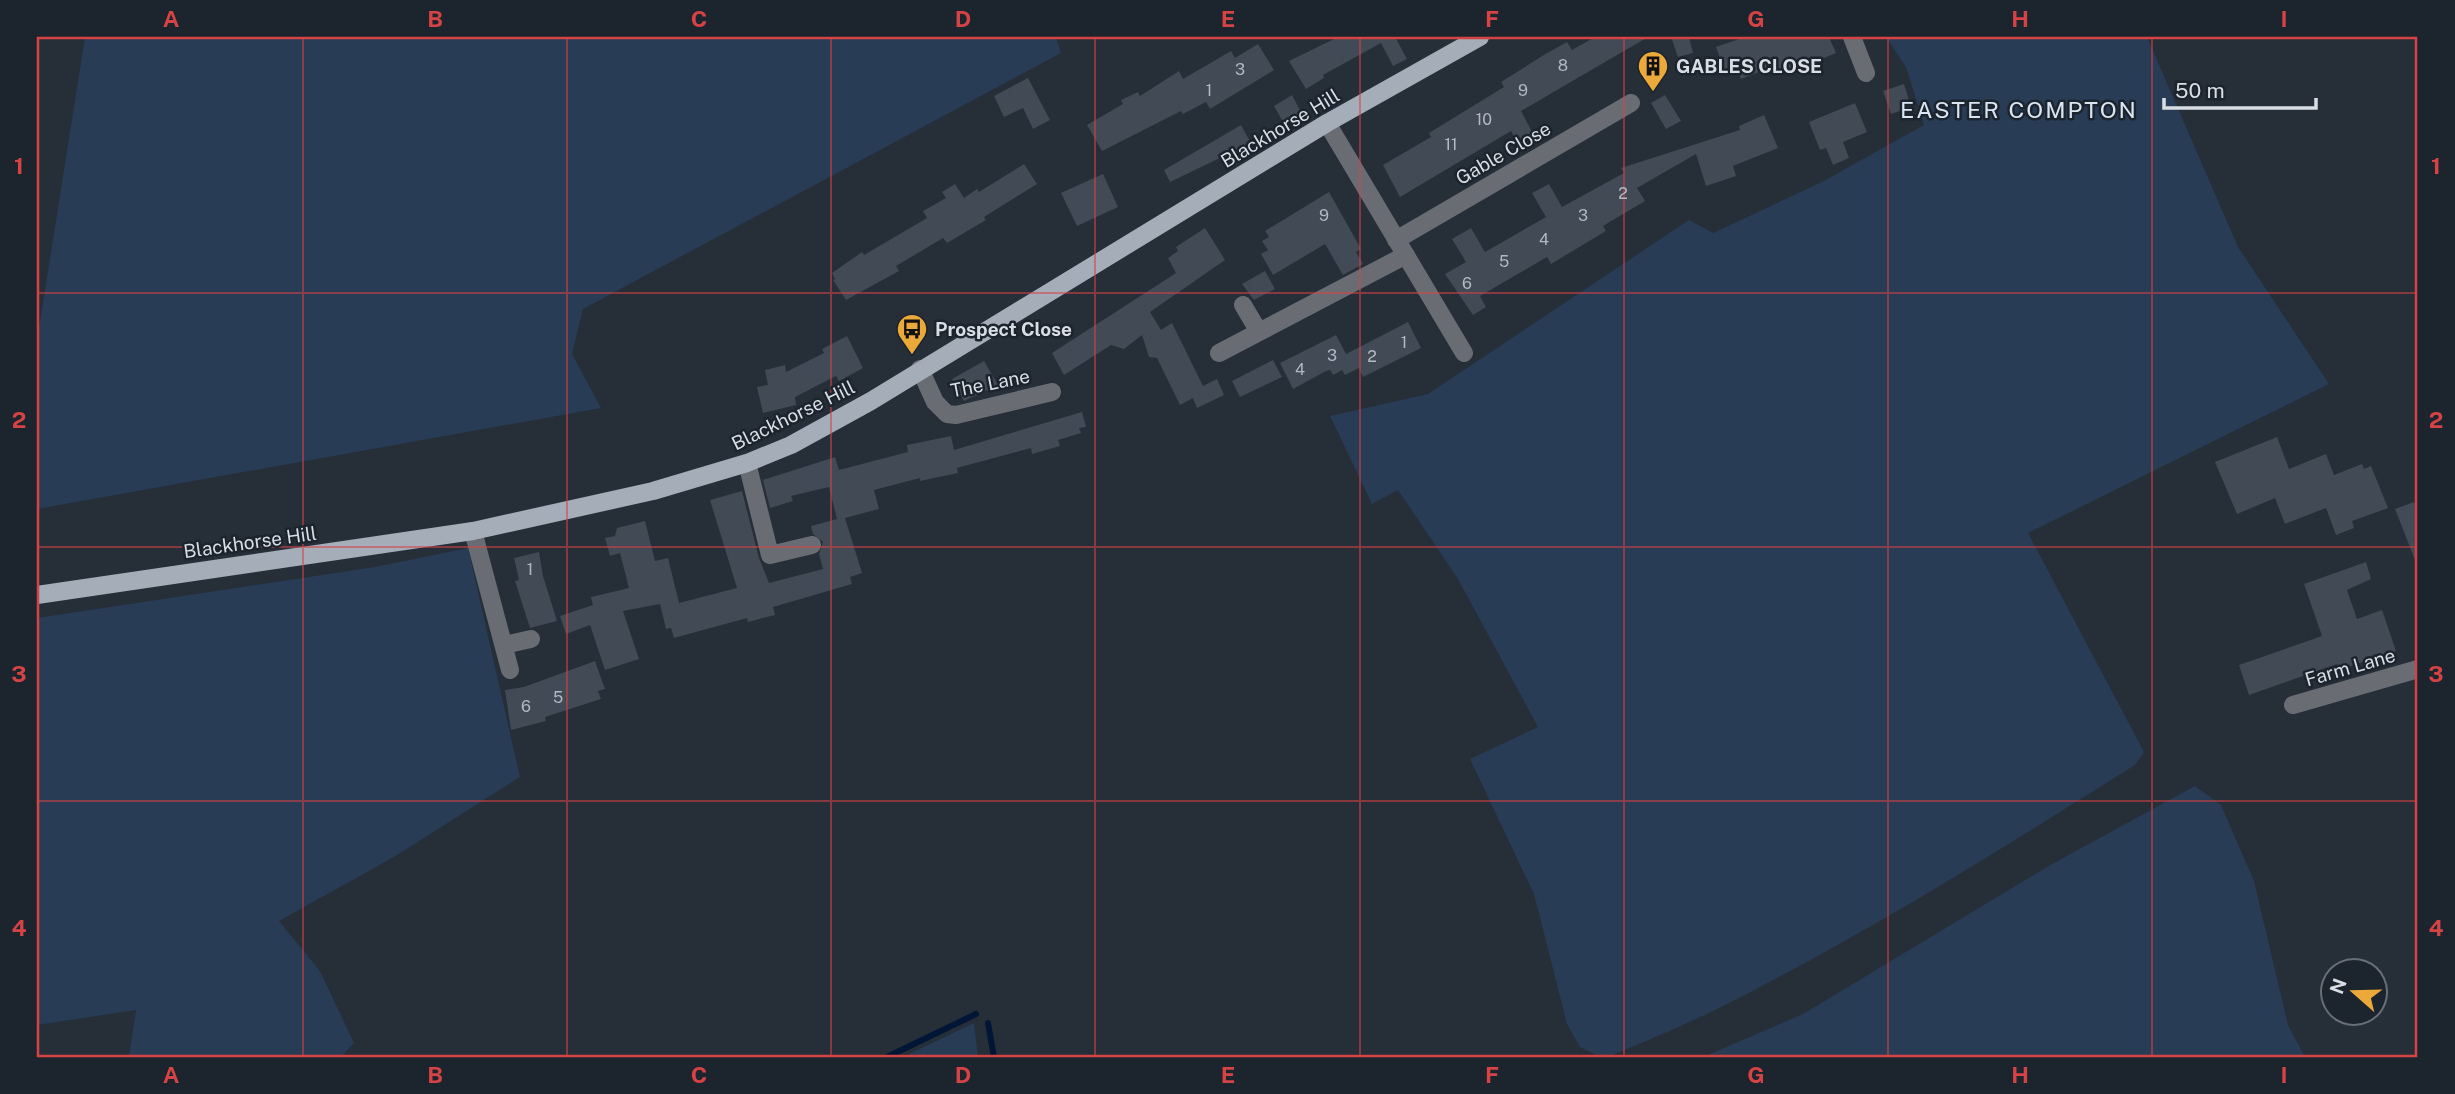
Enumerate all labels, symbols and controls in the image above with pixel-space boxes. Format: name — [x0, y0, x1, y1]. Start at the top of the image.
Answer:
text: A — [163, 5, 180, 32]
text: B — [427, 5, 443, 32]
text: C — [691, 5, 707, 32]
text: D — [955, 5, 971, 32]
text: E — [1221, 5, 1235, 32]
text: F — [1485, 5, 1499, 32]
text: G — [1747, 5, 1765, 32]
text: H — [2011, 5, 2029, 32]
text: I — [2280, 5, 2288, 32]
building icon: GABLES CLOSE — [1636, 49, 1670, 93]
place label: GABLES CLOSE — [1676, 55, 1822, 77]
house number: 8 — [1558, 56, 1568, 75]
house number: 3 — [1235, 60, 1245, 79]
scale bar — [2164, 66, 2317, 110]
text: 50 m — [2175, 78, 2225, 103]
house number: 1 — [1206, 81, 1212, 100]
house number: 9 — [1518, 81, 1528, 100]
street label: Blackhorse Hill — [1217, 84, 1343, 172]
district label: EASTER COMPTON — [1900, 96, 2138, 123]
house number: 10 — [1476, 110, 1492, 129]
street label: Gable Close — [1452, 117, 1554, 189]
house number: 11 — [1444, 135, 1458, 154]
text: 1 — [14, 152, 24, 179]
text: 1 — [2431, 152, 2441, 179]
house number: 2 — [1618, 184, 1628, 203]
house number: 9 — [1319, 206, 1329, 225]
house number: 3 — [1578, 206, 1588, 225]
house number: 4 — [1539, 230, 1549, 249]
house number: 5 — [1499, 252, 1509, 271]
house number: 6 — [1462, 274, 1472, 293]
bus stop icon: Prospect Close — [895, 312, 929, 356]
place label: Prospect Close — [935, 318, 1072, 340]
house number: 1 — [1401, 333, 1407, 352]
house number: 3 — [1327, 346, 1337, 365]
house number: 2 — [1367, 347, 1377, 366]
house number: 4 — [1295, 360, 1305, 379]
street label: The Lane — [948, 365, 1032, 401]
street label: Blackhorse Hill — [728, 376, 858, 454]
text: 2 — [12, 406, 26, 433]
text: 2 — [2429, 406, 2443, 433]
street label: Blackhorse Hill — [182, 522, 318, 562]
house number: 1 — [527, 560, 533, 579]
street label: Farm Lane — [2302, 644, 2398, 690]
text: 3 — [11, 660, 27, 687]
text: 3 — [2428, 660, 2444, 687]
house number: 5 — [553, 688, 563, 707]
house number: 6 — [521, 697, 531, 716]
text: 4 — [11, 914, 27, 941]
text: 4 — [2428, 914, 2444, 941]
north arrow — [2318, 958, 2388, 1028]
text: N — [2325, 975, 2351, 997]
text: A — [163, 1061, 180, 1088]
text: B — [427, 1061, 443, 1088]
text: C — [691, 1061, 707, 1088]
text: D — [955, 1061, 971, 1088]
text: E — [1221, 1061, 1235, 1088]
text: F — [1485, 1061, 1499, 1088]
text: G — [1747, 1061, 1765, 1088]
text: H — [2011, 1061, 2029, 1088]
text: I — [2280, 1061, 2288, 1088]

